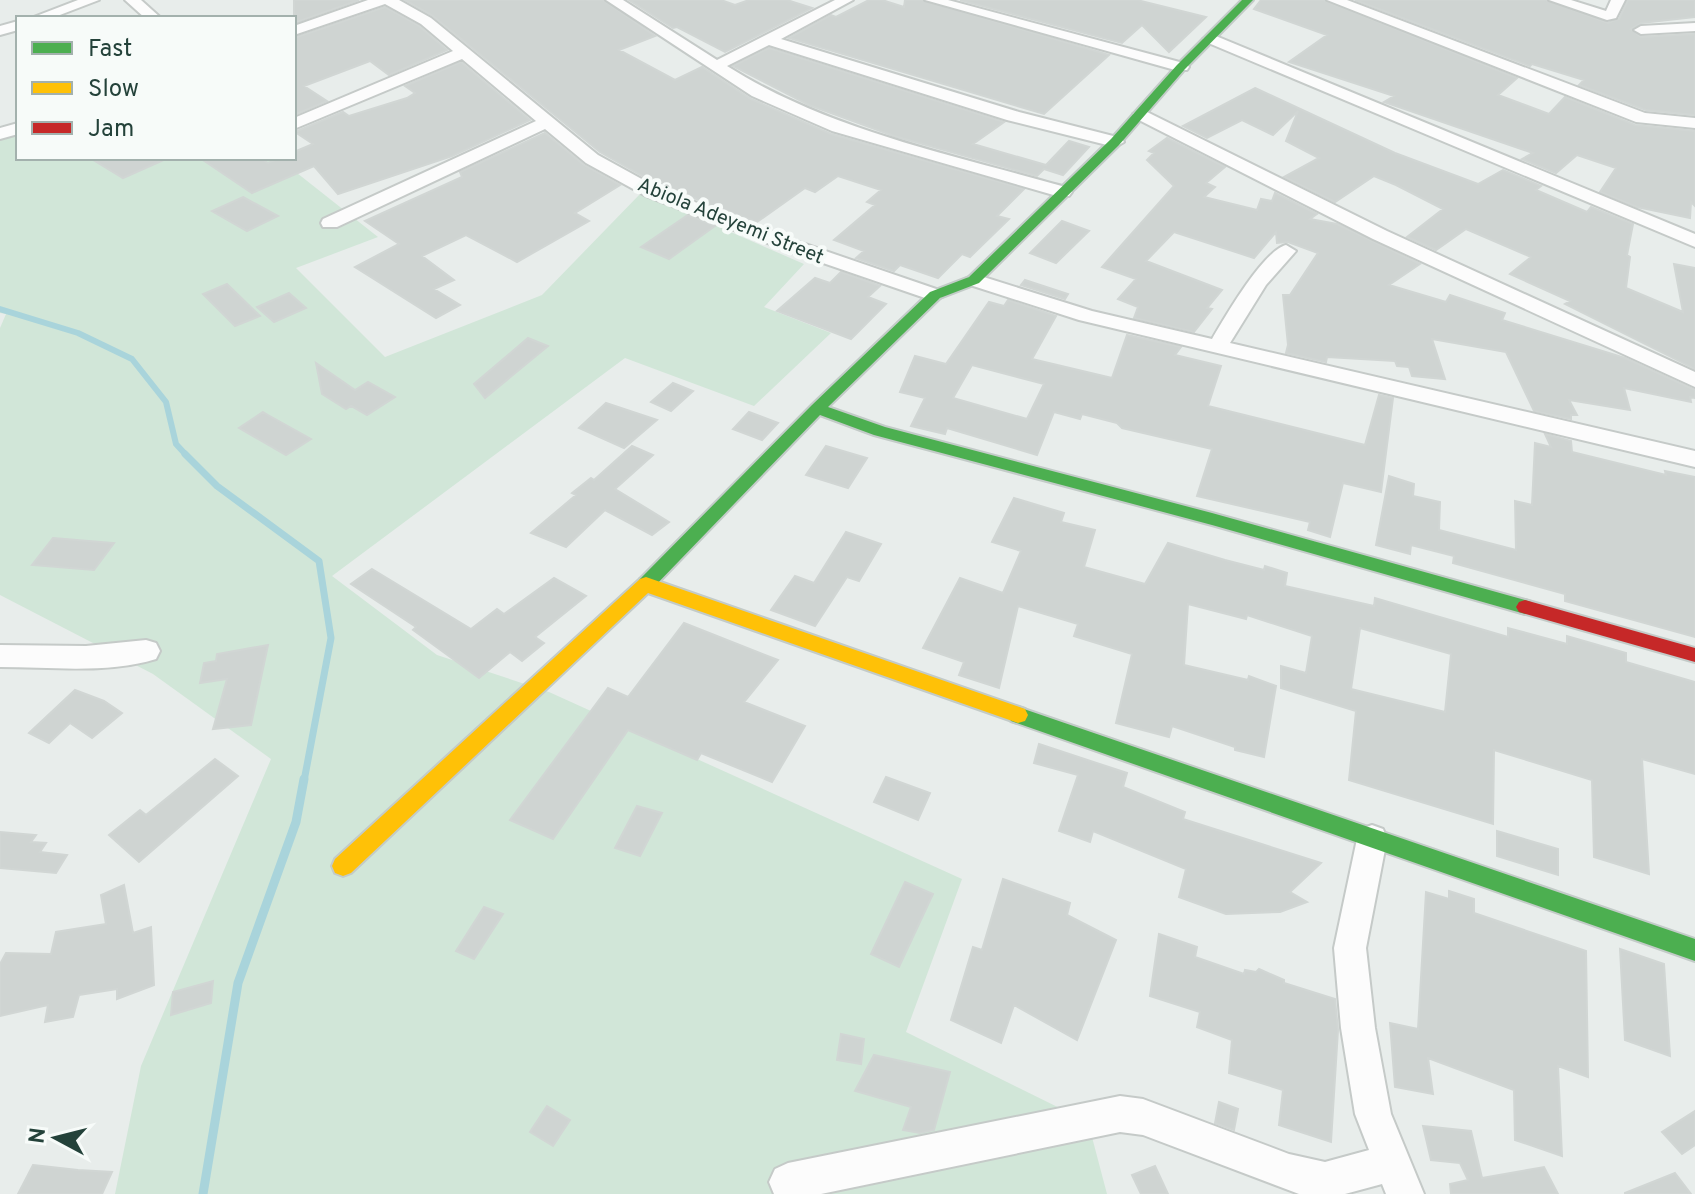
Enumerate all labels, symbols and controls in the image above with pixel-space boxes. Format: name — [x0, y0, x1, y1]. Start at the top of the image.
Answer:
legend — [16, 16, 296, 160]
text: Fast — [88, 35, 132, 65]
text: Slow — [88, 75, 139, 105]
text: Jam — [88, 115, 134, 145]
street label: Abiola Adeyemi Street — [633, 173, 827, 271]
north arrow — [16, 1098, 96, 1178]
text: N — [24, 1126, 53, 1145]

